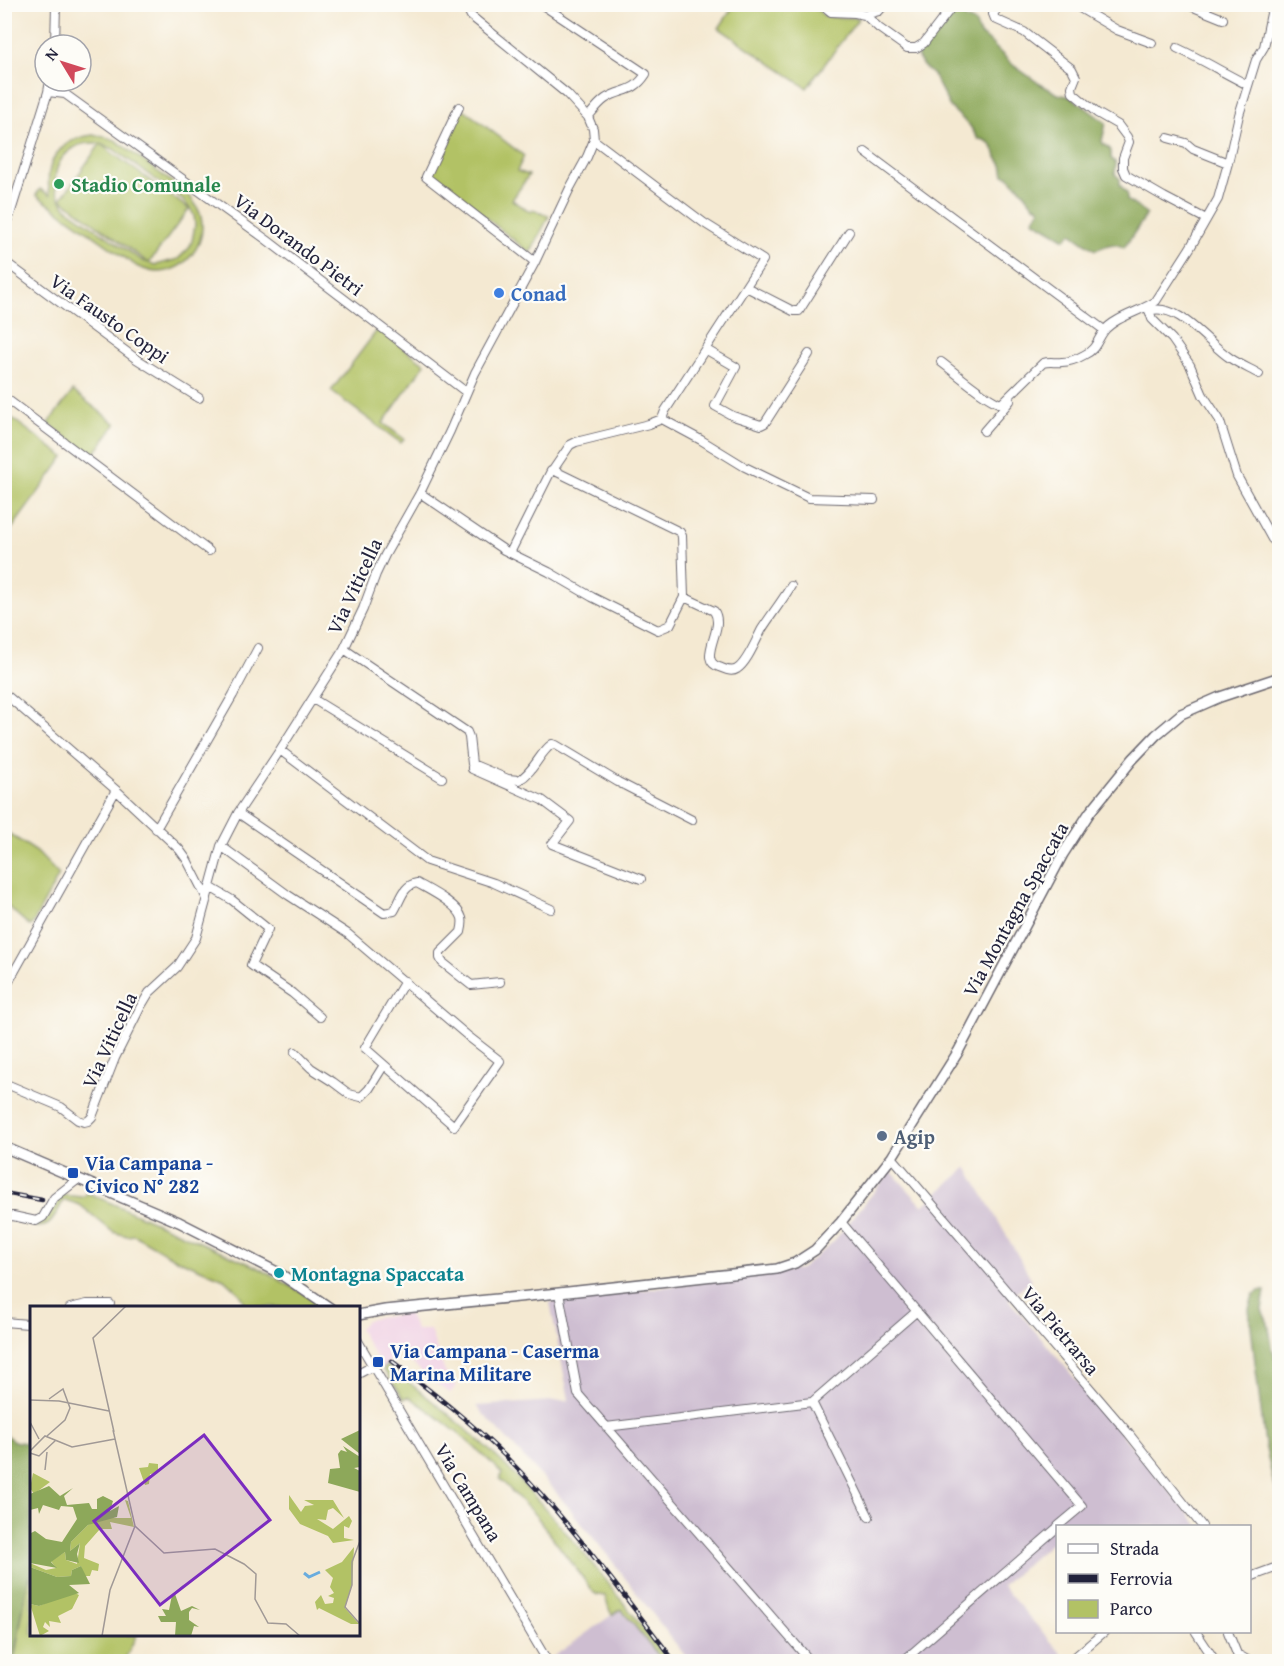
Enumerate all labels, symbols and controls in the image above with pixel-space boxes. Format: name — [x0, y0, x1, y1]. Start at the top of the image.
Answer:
north arrow — [33, 33, 93, 93]
text: N — [38, 42, 64, 65]
place label: Stadio Comunale — [71, 170, 221, 199]
marker: Stadio Comunale — [52, 177, 66, 191]
street label: Via Dorando Pietri — [228, 186, 370, 303]
street label: Via Fausto Coppi — [44, 266, 176, 370]
place label: Conad — [511, 279, 567, 308]
marker: Conad — [492, 286, 506, 300]
street label: Via Viticella — [319, 533, 389, 639]
street label: Via Montagna Spaccata — [955, 816, 1075, 1002]
street label: Via Viticella — [74, 987, 144, 1093]
place label: Agip — [894, 1122, 935, 1151]
marker: Agip — [875, 1129, 889, 1143]
place label: Via Campana - Civico N° 282 — [85, 1148, 213, 1200]
marker: Via Campana - Civico N° 282 — [66, 1166, 80, 1180]
place label: Montagna Spaccata — [291, 1259, 465, 1288]
marker: Montagna Spaccata — [272, 1266, 286, 1280]
street label: Via Pietrarsa — [1015, 1279, 1107, 1381]
inset map — [30, 1306, 360, 1636]
place label: Via Campana - Caserma Marina Militare — [390, 1336, 600, 1388]
marker: Via Campana - Caserma Marina Militare — [371, 1355, 385, 1369]
street label: Via Campana — [428, 1437, 510, 1547]
legend — [1056, 1525, 1251, 1633]
text: Strada — [1110, 1535, 1160, 1562]
text: Ferrovia — [1110, 1565, 1173, 1592]
text: Parco — [1110, 1595, 1153, 1622]

